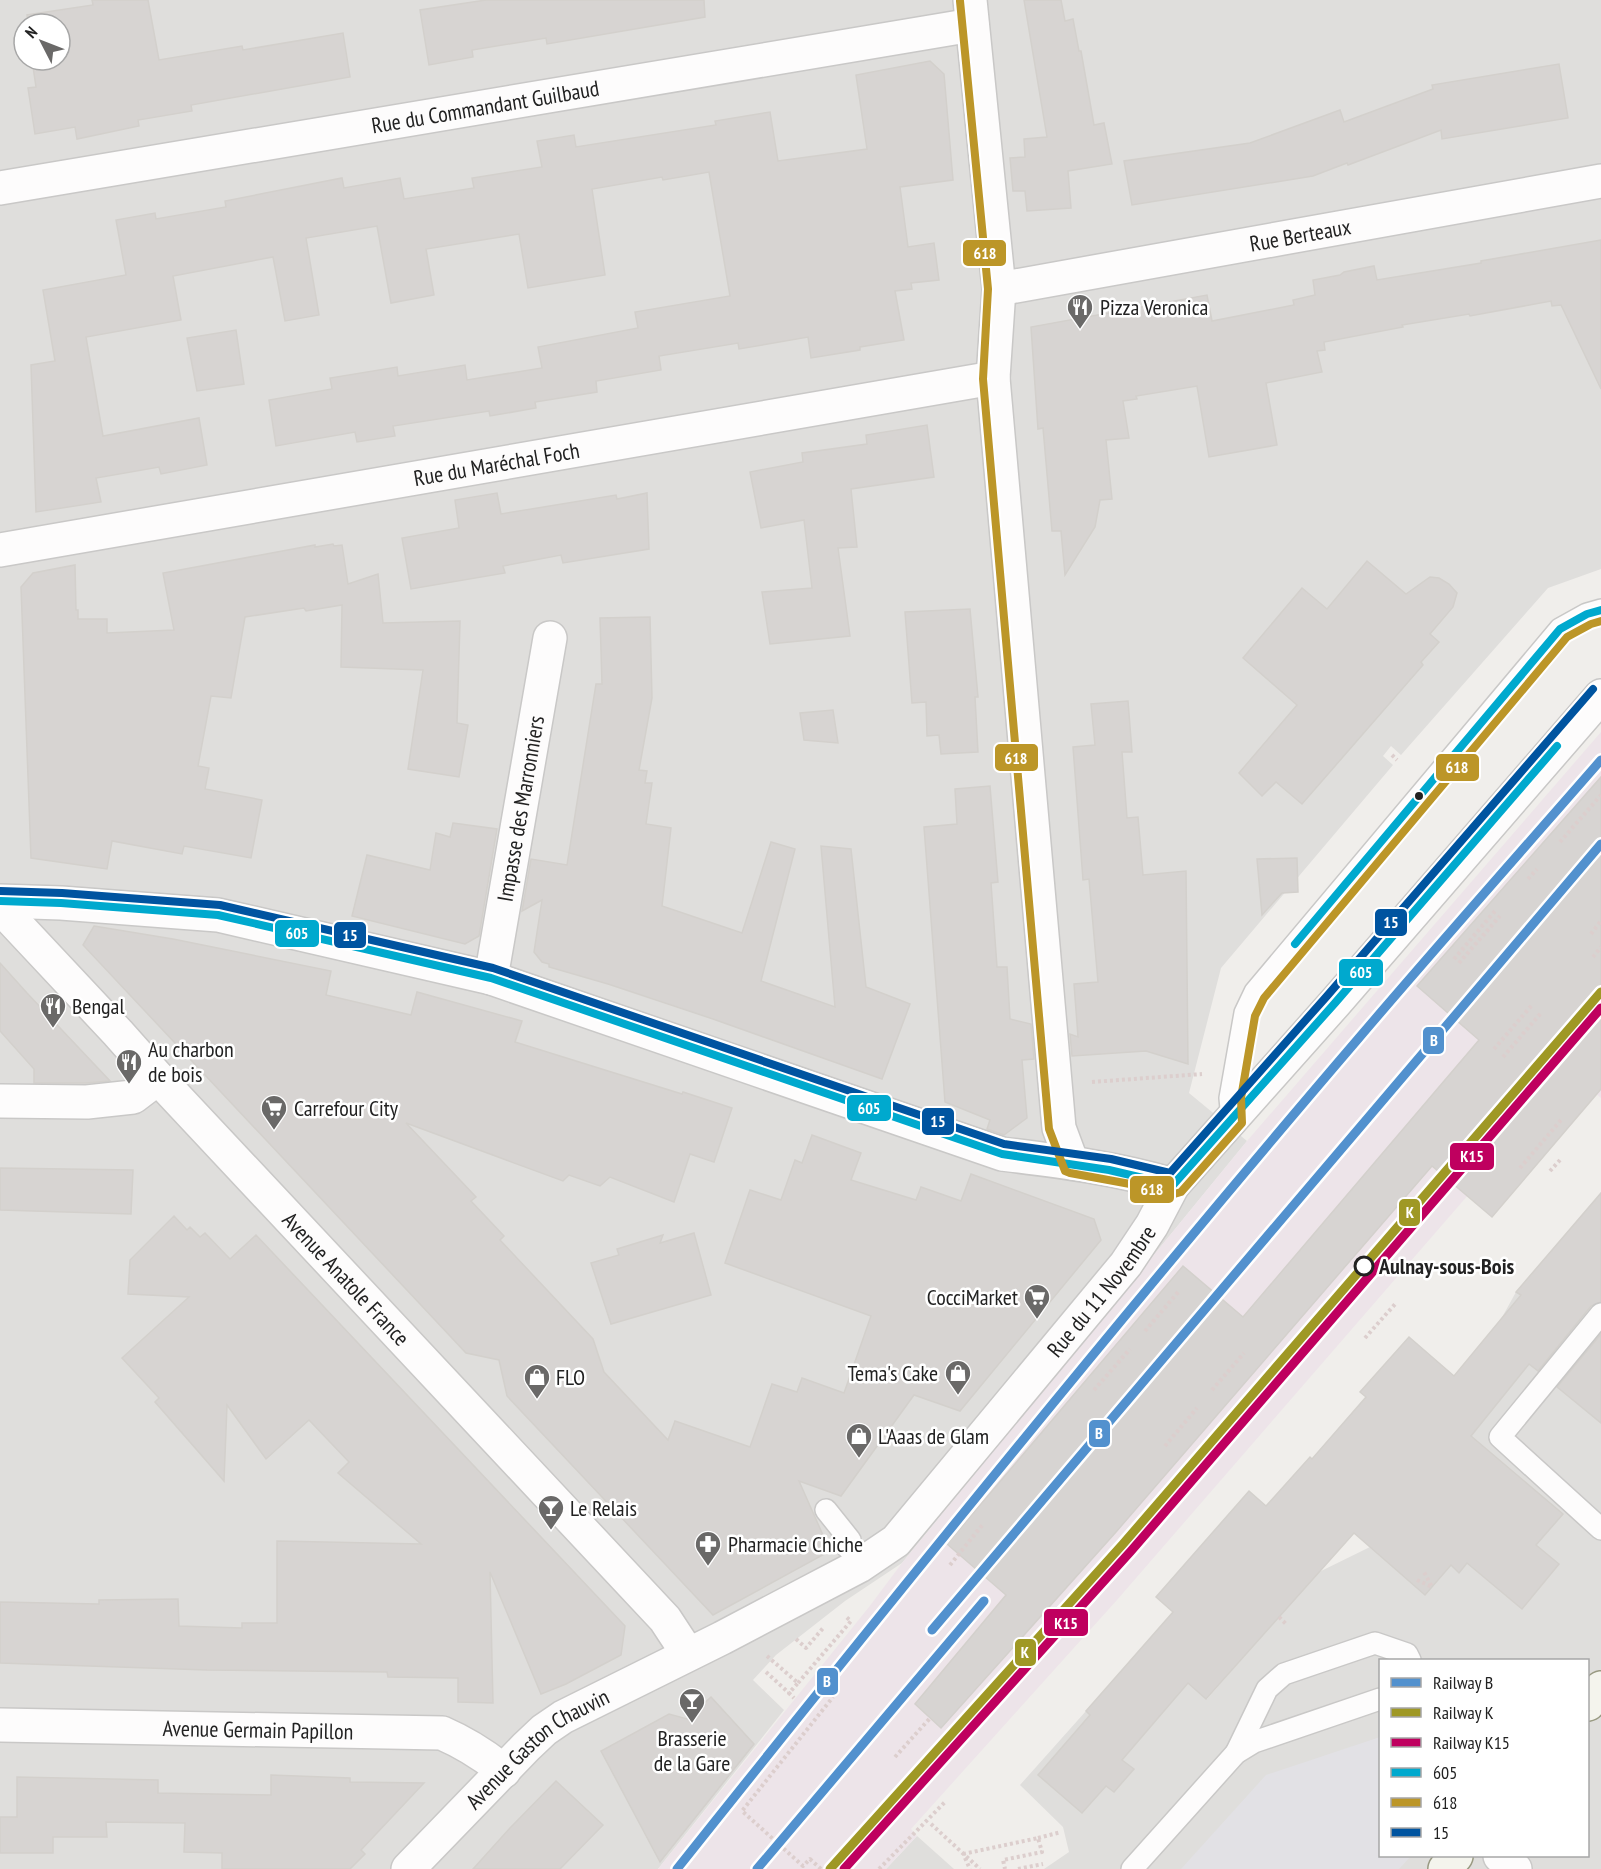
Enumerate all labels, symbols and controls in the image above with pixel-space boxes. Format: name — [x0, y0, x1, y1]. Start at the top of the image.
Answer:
north arrow — [12, 12, 72, 72]
text: N — [21, 22, 41, 42]
street label: Rue du Commandant Guilbaud — [369, 74, 601, 139]
street label: Rue Berteaux — [1247, 212, 1353, 258]
line badge: 618 — [962, 239, 1007, 267]
text: 618 — [974, 243, 996, 263]
restaurant icon: Pizza Veronica — [1065, 292, 1095, 330]
place label: Pizza Veronica — [1100, 293, 1208, 321]
street label: Rue du Maréchal Foch — [412, 436, 582, 492]
street label: Impasse des Marronniers — [491, 713, 550, 904]
line badge: 618 — [994, 743, 1039, 772]
text: 618 — [1005, 748, 1027, 768]
line badge: 618 — [1435, 753, 1480, 782]
text: 618 — [1446, 757, 1468, 777]
unlabelled marker — [1413, 790, 1425, 802]
line badge: 15 — [1374, 908, 1408, 937]
text: 15 — [1383, 912, 1399, 932]
line badge: 605 — [274, 919, 320, 948]
line badge: 15 — [333, 921, 367, 949]
text: 605 — [286, 923, 308, 943]
text: 15 — [342, 925, 358, 945]
line badge: 605 — [1338, 958, 1384, 987]
text: 605 — [1350, 962, 1372, 982]
restaurant icon: Bengal — [38, 991, 68, 1029]
place label: Bengal — [72, 992, 125, 1020]
line badge: B — [1422, 1026, 1445, 1055]
text: B — [1430, 1030, 1438, 1050]
place label: Au charbon de bois — [148, 1035, 234, 1088]
restaurant icon: Au charbon de bois — [114, 1047, 144, 1085]
supermarket icon: Carrefour City — [259, 1093, 289, 1131]
place label: Carrefour City — [294, 1094, 399, 1122]
line badge: 605 — [846, 1094, 892, 1122]
text: 605 — [858, 1098, 880, 1118]
line badge: 15 — [921, 1107, 955, 1136]
text: 15 — [930, 1111, 946, 1131]
line badge: K15 — [1449, 1142, 1495, 1171]
text: K15 — [1460, 1146, 1484, 1166]
line badge: 618 — [1129, 1175, 1175, 1204]
text: 618 — [1141, 1179, 1163, 1199]
line badge: K — [1398, 1198, 1421, 1227]
text: K — [1406, 1202, 1415, 1222]
street label: Avenue Anatole France — [277, 1206, 416, 1352]
street label: Rue du 11 Novembre — [1041, 1220, 1162, 1363]
place label: Aulnay-sous-Bois — [1378, 1252, 1515, 1280]
marker: Aulnay-sous-Bois — [1354, 1256, 1374, 1276]
supermarket icon: CocciMarket — [1022, 1282, 1052, 1320]
place label: CocciMarket — [927, 1283, 1018, 1311]
shop icon: Tema's Cake — [943, 1358, 973, 1396]
place label: Tema's Cake — [848, 1359, 938, 1387]
shop icon: FLO — [522, 1362, 552, 1400]
place label: FLO — [556, 1363, 585, 1391]
line badge: B — [1088, 1419, 1111, 1448]
shop icon: L'Aaas de Glam — [844, 1421, 874, 1459]
place label: L'Aaas de Glam — [878, 1422, 989, 1450]
text: B — [1095, 1423, 1103, 1443]
bar icon: Le Relais — [536, 1493, 566, 1531]
place label: Le Relais — [570, 1494, 637, 1522]
pharmacy icon: Pharmacie Chiche — [693, 1529, 723, 1567]
place label: Pharmacie Chiche — [728, 1530, 863, 1558]
line badge: K15 — [1043, 1608, 1089, 1637]
text: K15 — [1054, 1613, 1078, 1633]
line badge: K — [1014, 1638, 1037, 1667]
text: K — [1021, 1642, 1030, 1662]
legend — [1379, 1659, 1589, 1857]
line badge: B — [816, 1667, 839, 1696]
text: B — [823, 1671, 831, 1691]
text: Railway B — [1433, 1671, 1493, 1694]
street label: Avenue Gaston Chauvin — [460, 1682, 614, 1815]
bar icon: Brasserie de la Gare — [677, 1686, 707, 1724]
text: Railway K — [1433, 1701, 1494, 1724]
street label: Avenue Germain Papillon — [162, 1714, 353, 1745]
place label: Brasserie de la Gare — [654, 1724, 730, 1777]
text: Railway K15 — [1433, 1731, 1510, 1754]
text: 605 — [1433, 1761, 1457, 1784]
text: 618 — [1433, 1791, 1457, 1814]
text: 15 — [1433, 1821, 1449, 1844]

